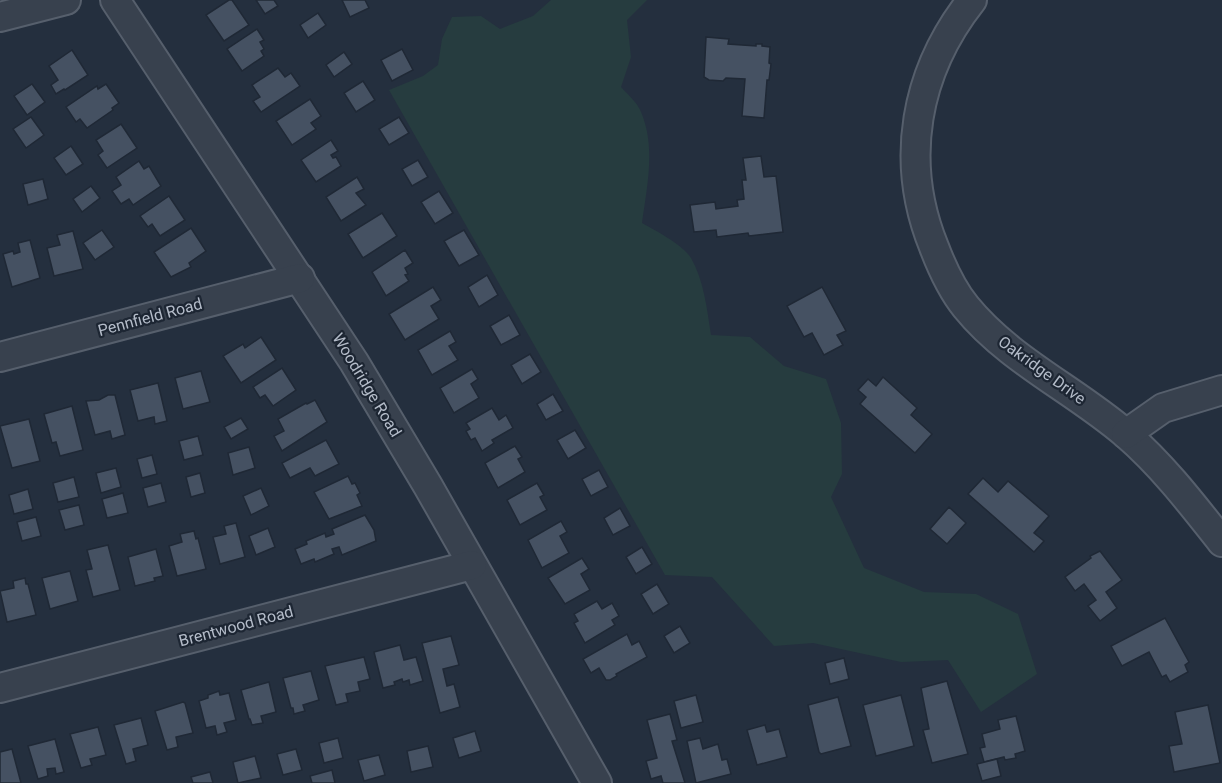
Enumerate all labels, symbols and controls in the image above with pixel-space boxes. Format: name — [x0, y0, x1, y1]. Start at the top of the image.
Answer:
street label: Pennfield Road — [96, 294, 204, 340]
street label: Woodridge Road — [329, 330, 405, 440]
street label: Oakridge Drive — [995, 332, 1089, 408]
street label: Brentwood Road — [177, 602, 295, 650]

